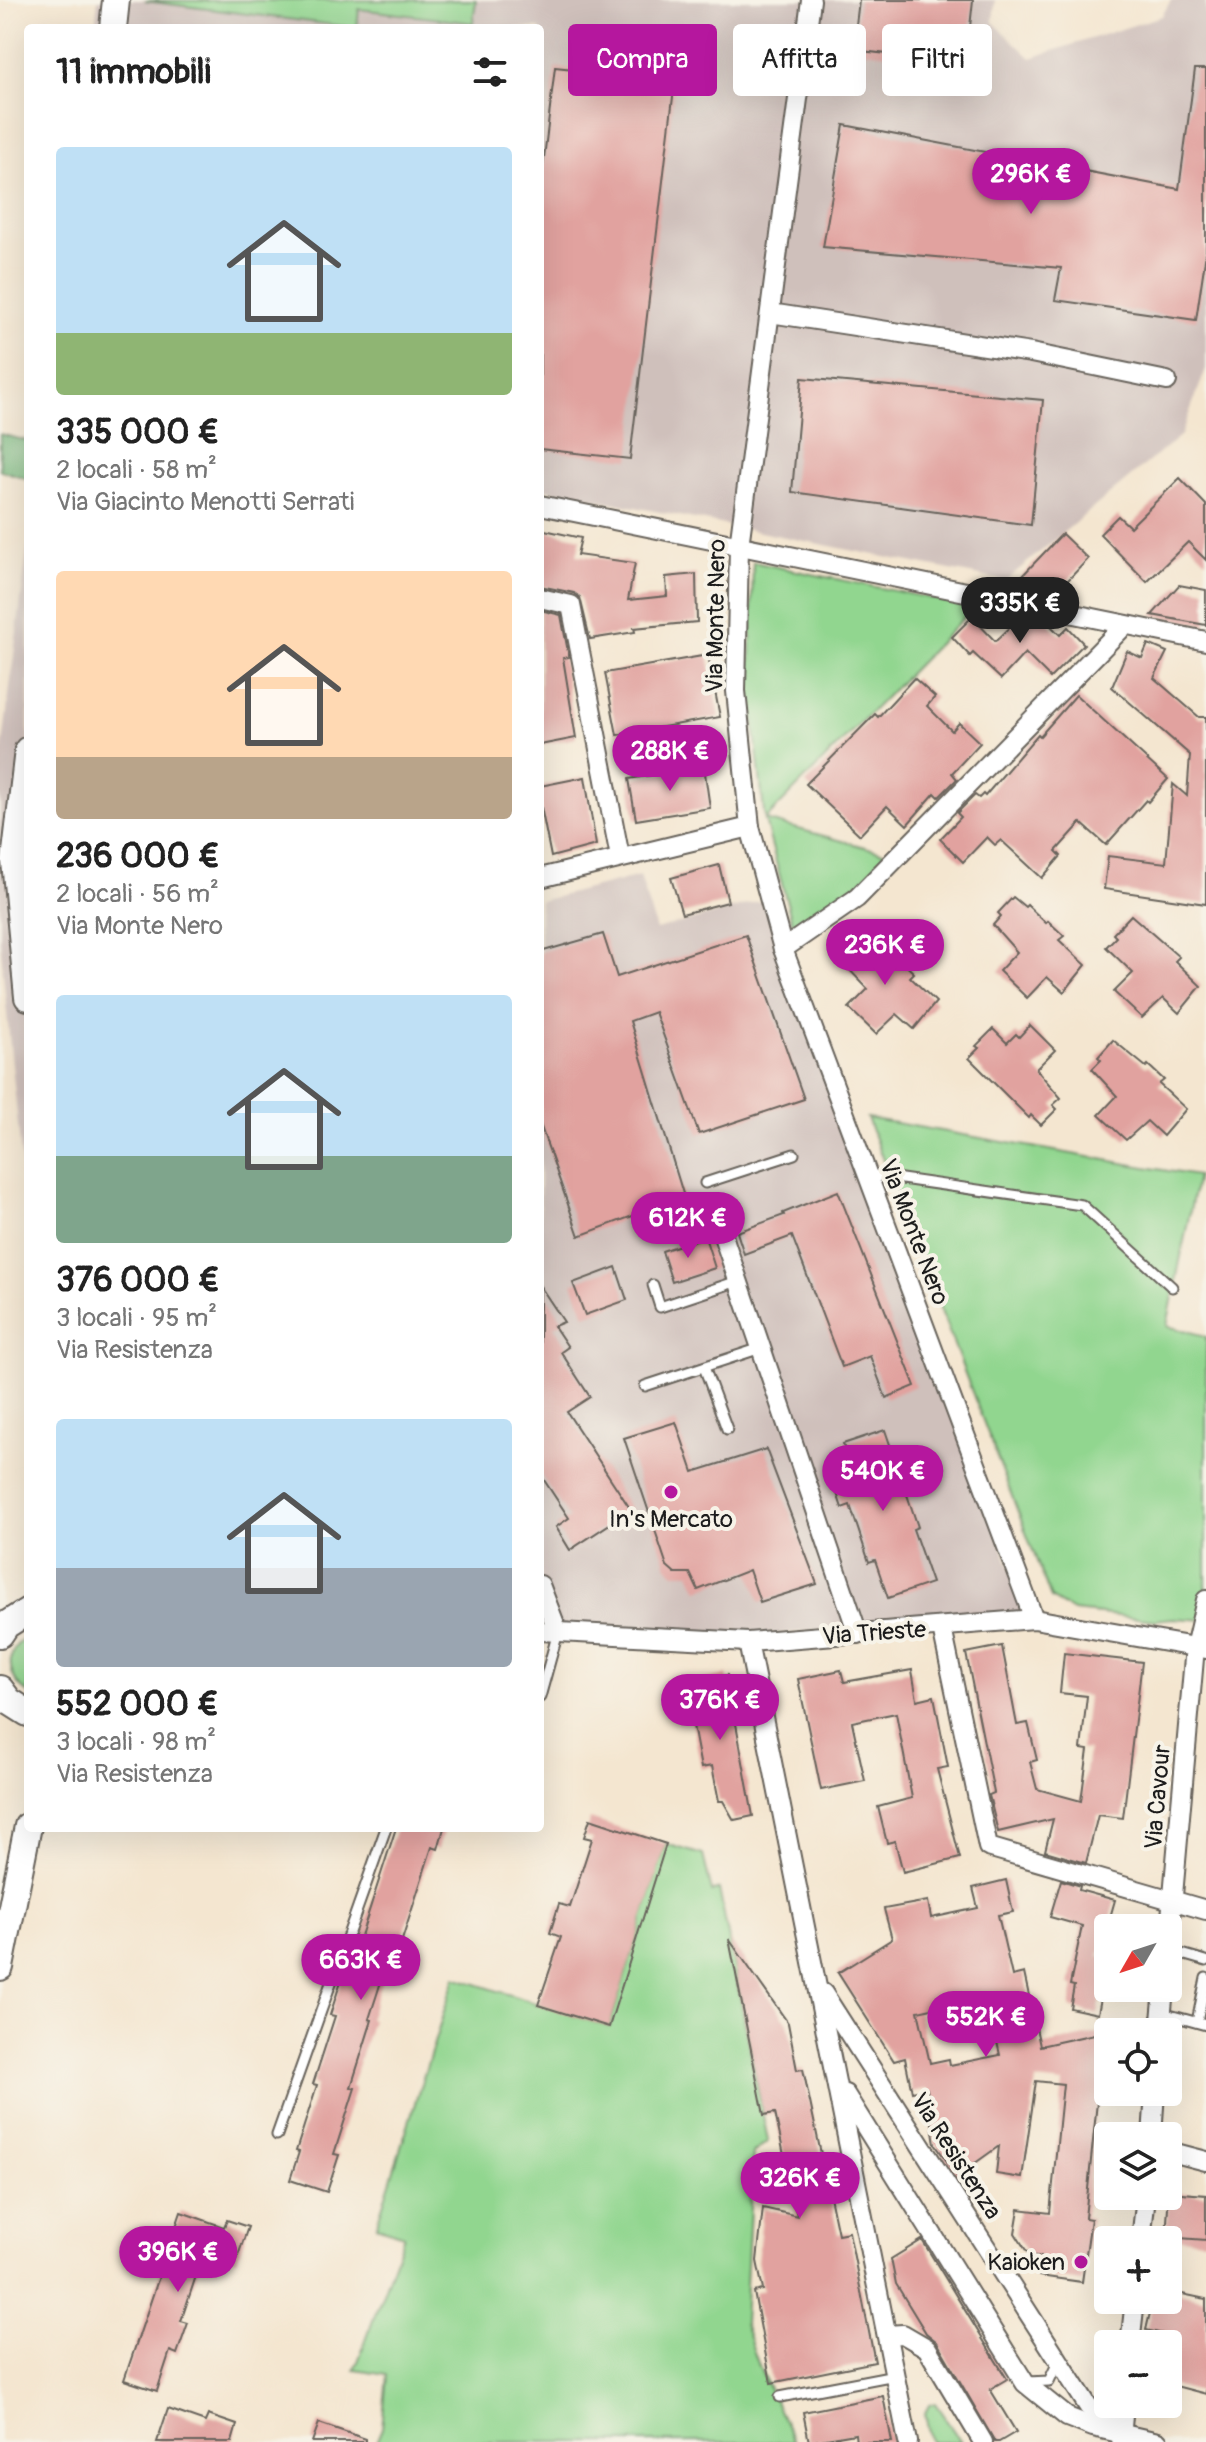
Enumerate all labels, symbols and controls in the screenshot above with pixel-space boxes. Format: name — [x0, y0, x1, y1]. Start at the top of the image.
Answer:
chip: Compra — [568, 24, 717, 96]
chip: Affitta — [733, 24, 866, 96]
chip: Filtri — [882, 24, 992, 96]
icon: filters — [468, 50, 512, 94]
text: 11 immobili — [56, 51, 211, 94]
pin: 296K € — [966, 148, 1096, 216]
text: 296K € — [990, 158, 1072, 190]
icon: home — [212, 199, 356, 343]
text: 335 000 € — [56, 411, 219, 454]
text: 2 locali · 58 m² — [56, 454, 217, 486]
text: Via Giacinto Menotti Serrati — [56, 486, 354, 518]
street label: Via Monte Nero — [700, 539, 732, 693]
pin: 335K € — [955, 577, 1085, 645]
text: 335K € — [979, 587, 1061, 619]
icon: home — [212, 623, 356, 767]
pin: 288K € — [605, 725, 735, 793]
text: 288K € — [630, 735, 710, 767]
text: 236 000 € — [56, 835, 220, 878]
text: 2 locali · 56 m² — [56, 878, 219, 910]
text: Via Monte Nero — [56, 910, 223, 942]
pin: 236K € — [820, 919, 950, 987]
text: 236K € — [844, 929, 926, 961]
icon: home — [212, 1047, 356, 1191]
street label: Via Monte Nero — [873, 1155, 955, 1309]
pin: 612K € — [623, 1192, 753, 1260]
text: 612K € — [649, 1202, 727, 1234]
text: 376 000 € — [56, 1259, 220, 1302]
text: 3 locali · 95 m² — [56, 1302, 217, 1334]
text: Via Resistenza — [56, 1334, 213, 1366]
pin: 540K € — [818, 1445, 948, 1513]
text: 540K € — [840, 1455, 926, 1487]
icon: home — [212, 1471, 356, 1615]
marker: In's Mercato — [662, 1483, 680, 1501]
place label: In's Mercato — [609, 1505, 733, 1534]
street label: Via Trieste — [821, 1615, 927, 1651]
pin: 376K € — [655, 1674, 785, 1742]
text: 552 000 € — [56, 1683, 219, 1726]
text: 376K € — [679, 1684, 761, 1716]
text: 3 locali · 98 m² — [56, 1726, 216, 1758]
street label: Via Cavour — [1139, 1743, 1177, 1851]
text: Via Resistenza — [56, 1758, 213, 1790]
north arrow — [1094, 1914, 1182, 2002]
map controls — [1094, 1914, 1182, 2418]
pin: 663K € — [296, 1934, 426, 2002]
text: 663K € — [319, 1944, 403, 1976]
pin: 552K € — [921, 1991, 1051, 2059]
text: 552K € — [945, 2001, 1027, 2033]
button: locate — [1094, 2018, 1182, 2106]
street label: Via Resistenza — [904, 2087, 1008, 2225]
button: layers — [1094, 2122, 1182, 2210]
pin: 326K € — [735, 2152, 865, 2220]
text: 326K € — [759, 2162, 841, 2194]
pin: 396K € — [113, 2226, 243, 2294]
button: + — [1094, 2226, 1182, 2314]
text: 396K € — [137, 2236, 219, 2268]
place label: Kaioken — [987, 2248, 1065, 2277]
marker: Kaioken — [1072, 2253, 1090, 2271]
button: − — [1094, 2330, 1182, 2418]

